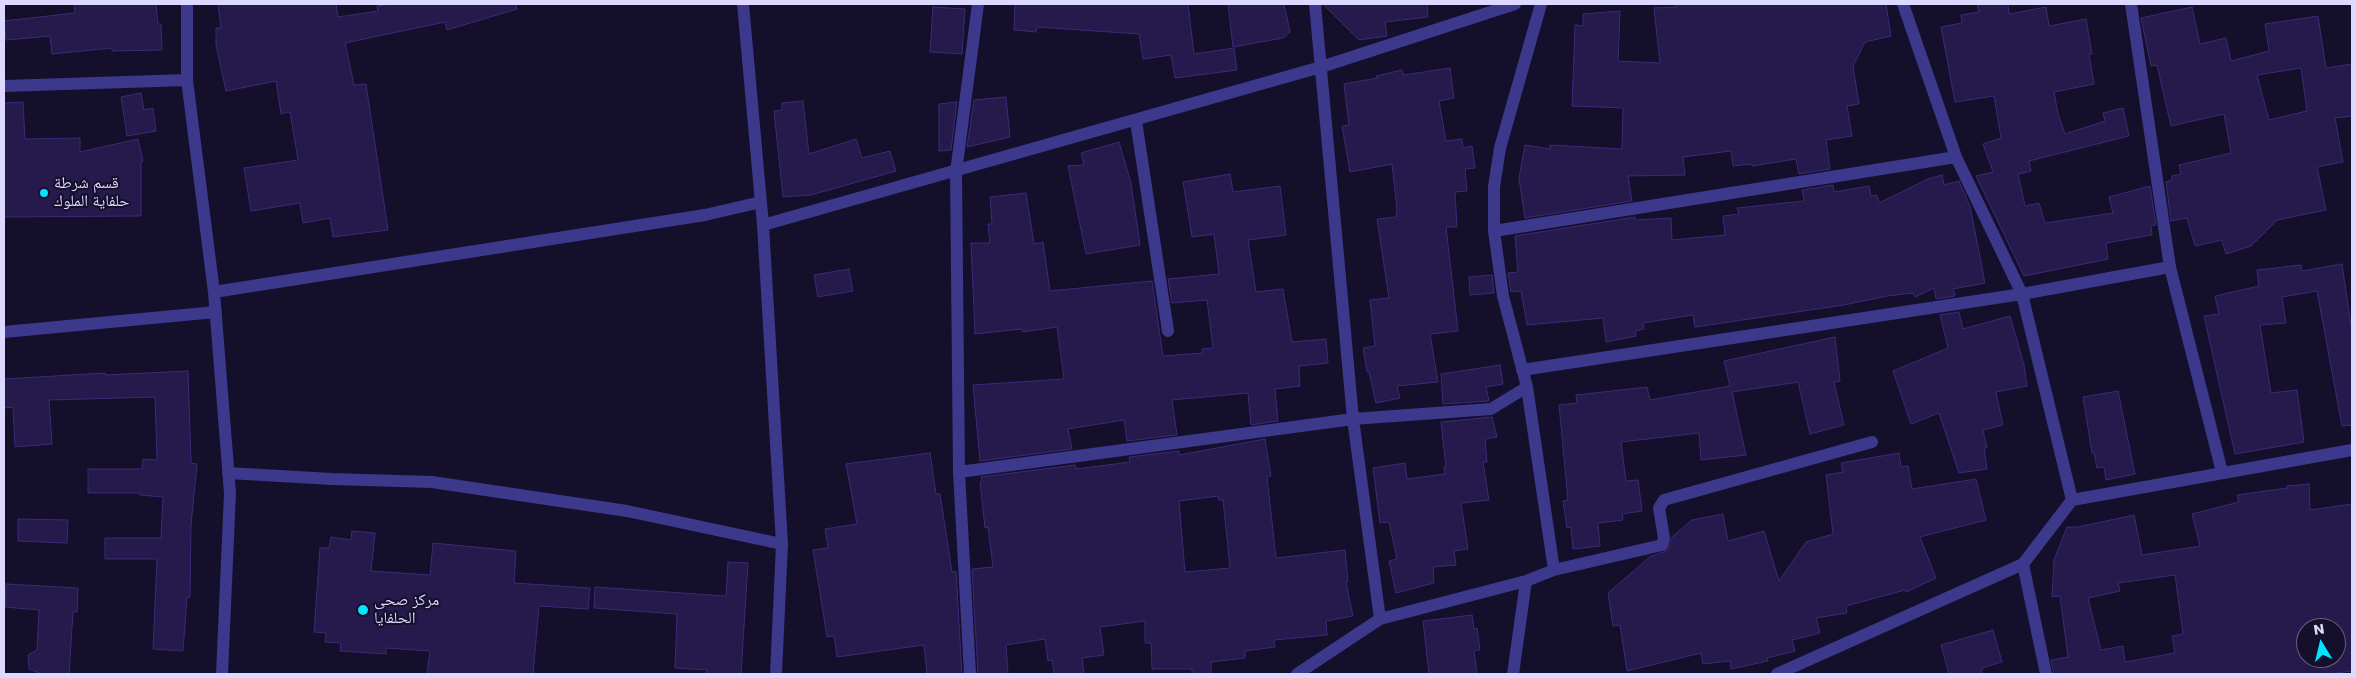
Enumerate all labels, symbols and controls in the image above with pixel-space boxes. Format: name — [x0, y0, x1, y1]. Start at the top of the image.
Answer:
place label: قسم شرطة حلفاية الملوك — [54, 174, 129, 212]
marker: قسم شرطة حلفاية الملوك — [38, 187, 50, 199]
place label: مركز صحى الحلفايا — [374, 591, 439, 629]
marker: مركز صحى الحلفايا — [356, 603, 370, 617]
north arrow — [2296, 618, 2346, 668]
text: N — [2312, 618, 2326, 640]

